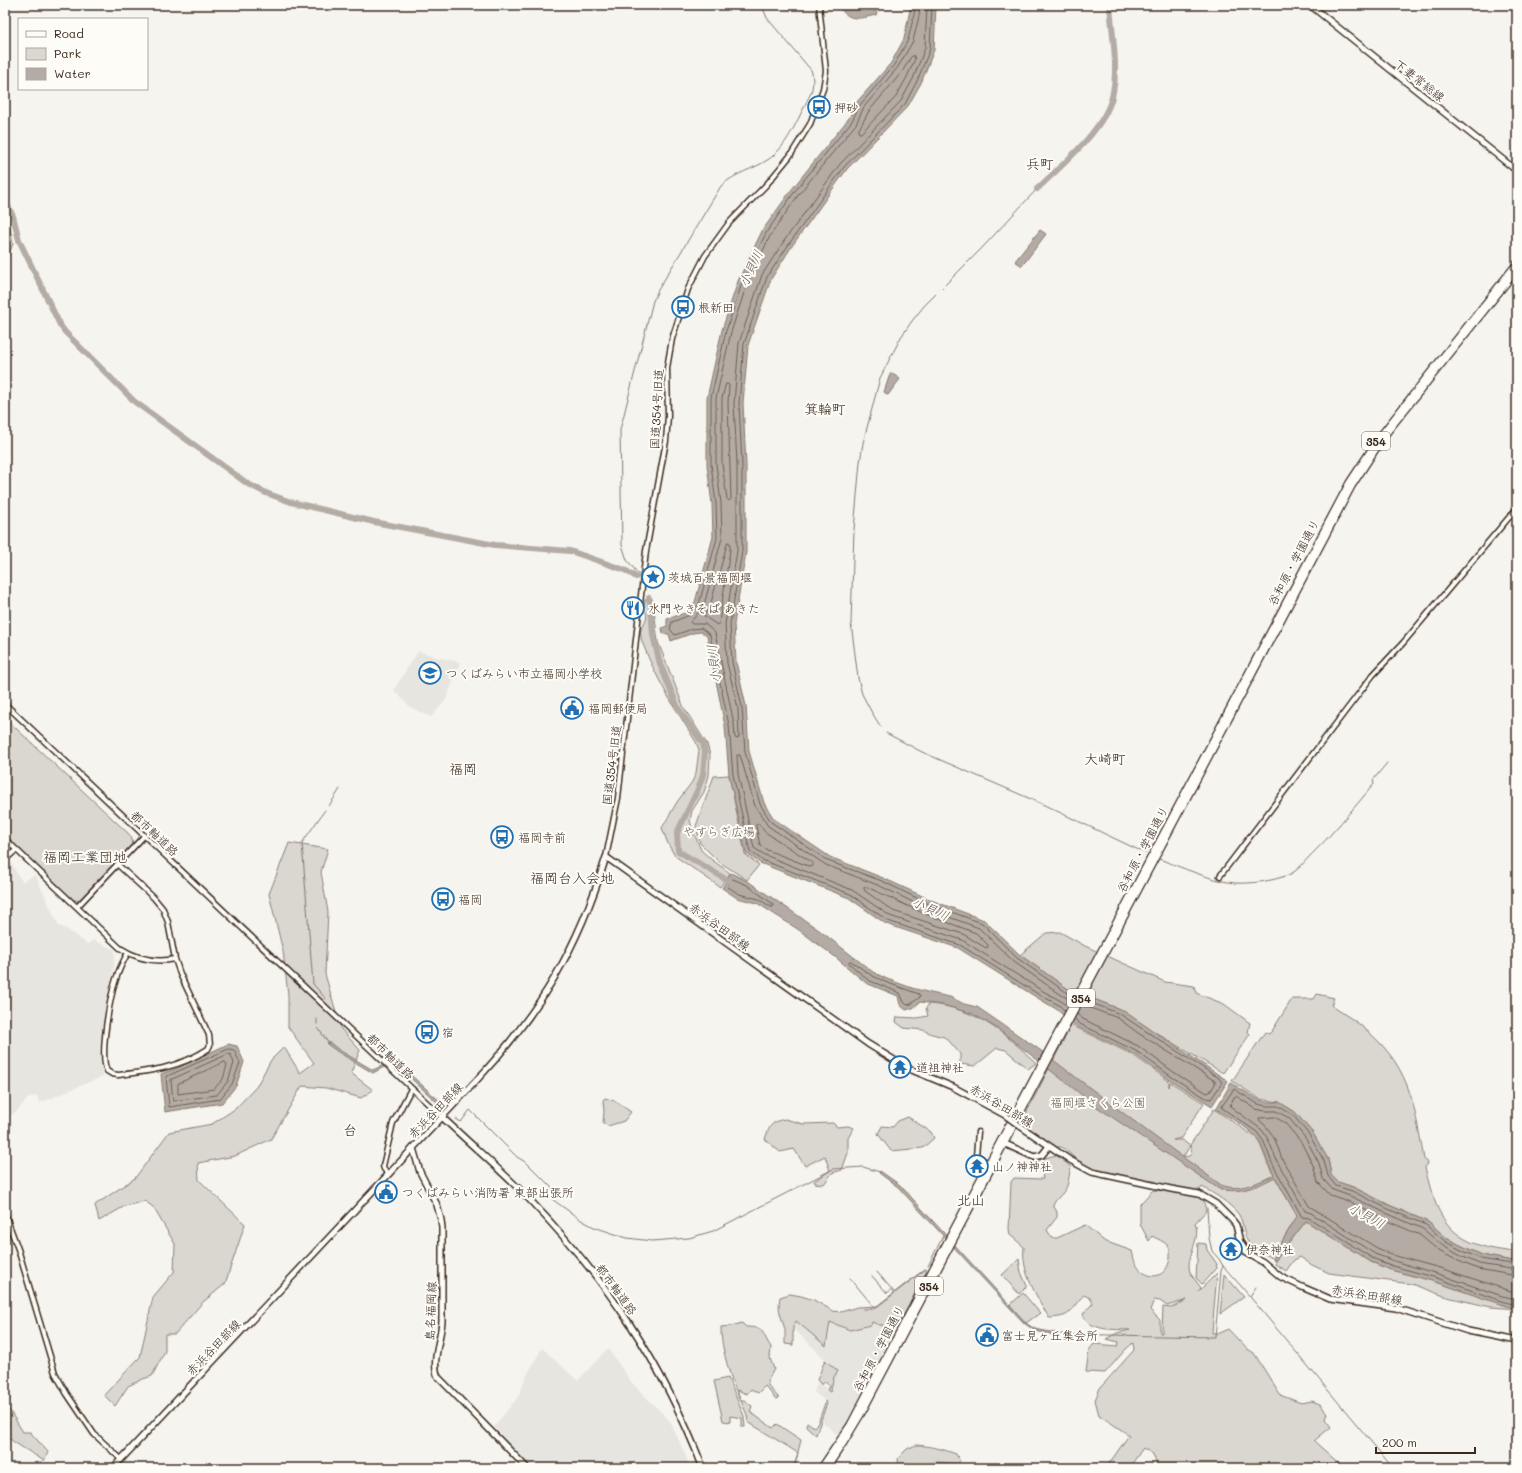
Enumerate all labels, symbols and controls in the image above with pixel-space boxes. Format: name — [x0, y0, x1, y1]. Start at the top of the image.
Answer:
legend — [18, 18, 148, 90]
text: Road — [54, 25, 84, 41]
text: Park — [54, 45, 81, 61]
street label: 下妻常総線 — [1391, 55, 1449, 105]
text: Water — [54, 65, 91, 81]
bus stop icon: 押砂 — [806, 94, 832, 120]
place label: 押砂 — [834, 99, 858, 115]
district label: 兵町 — [1026, 154, 1054, 173]
water label: 小貝川 — [734, 247, 766, 289]
bus stop icon: 根新田 — [670, 294, 696, 320]
place label: 根新田 — [698, 299, 734, 315]
street label: 国道354号旧道 — [646, 368, 666, 450]
district label: 箕輪町 — [804, 399, 846, 418]
road number: 354 — [1362, 432, 1390, 450]
street label: 谷和原・学園通り — [1263, 516, 1323, 608]
place icon: 茨城百景福岡堰 — [640, 564, 666, 590]
place label: 茨城百景福岡堰 — [668, 569, 752, 585]
restaurant icon: 水門やきそば あきた — [620, 595, 646, 621]
place label: 水門やきそば あきた — [648, 600, 760, 616]
water label: 小貝川 — [702, 644, 724, 684]
school or university icon: つくばみらい市立福岡小学校 — [417, 660, 443, 686]
place label: つくばみらい市立福岡小学校 — [446, 665, 602, 681]
public building icon: 福岡郵便局 — [559, 695, 585, 721]
place label: 福岡郵便局 — [588, 700, 648, 716]
street label: 国道354号旧道 — [598, 724, 624, 806]
district label: 大崎町 — [1084, 749, 1126, 768]
district label: 福岡 — [449, 759, 477, 778]
street label: 谷和原・学園通り — [1112, 803, 1172, 895]
street label: 都市軸道路 — [128, 807, 182, 859]
park label: やすらぎ広場 — [683, 823, 755, 839]
bus stop icon: 福岡寺前 — [489, 824, 515, 850]
place label: 福岡寺前 — [518, 829, 566, 845]
district label: 福岡工業団地 — [43, 847, 127, 866]
district label: 福岡台入会地 — [530, 868, 614, 887]
bus stop icon: 福岡 — [430, 886, 456, 912]
place label: 福岡 — [458, 891, 482, 907]
water label: 小貝川 — [910, 892, 952, 924]
street label: 赤浜谷田部線 — [686, 898, 754, 954]
road number: 354 — [1067, 989, 1095, 1007]
bus stop icon: 宿 — [414, 1019, 440, 1045]
place label: 宿 — [442, 1024, 454, 1040]
street label: 都市軸道路 — [364, 1029, 418, 1083]
temple icon: 道祖神社 — [887, 1054, 913, 1080]
place label: 道祖神社 — [916, 1059, 964, 1075]
street label: 赤浜谷田部線 — [404, 1079, 466, 1141]
street label: 赤浜谷田部線 — [967, 1080, 1037, 1130]
park label: 福岡堰さくら公園 — [1050, 1094, 1146, 1110]
district label: 台 — [343, 1120, 357, 1139]
temple icon: 山ノ神神社 — [964, 1153, 990, 1179]
place label: 山ノ神神社 — [992, 1158, 1052, 1174]
public building icon: つくばみらい消防署 東部出張所 — [373, 1179, 399, 1205]
place label: つくばみらい消防署 東部出張所 — [402, 1184, 574, 1200]
district label: 北山 — [957, 1190, 985, 1209]
water label: 小貝川 — [1346, 1198, 1388, 1232]
temple icon: 伊奈神社 — [1218, 1236, 1244, 1262]
place label: 伊奈神社 — [1246, 1241, 1294, 1257]
street label: 都市軸道路 — [593, 1260, 641, 1318]
road number: 354 — [915, 1277, 943, 1295]
street label: 赤浜谷田部線 — [1330, 1280, 1404, 1308]
street label: 島名福岡線 — [421, 1281, 439, 1341]
street label: 谷和原・学園通り — [848, 1302, 908, 1394]
street label: 赤浜谷田部線 — [182, 1316, 244, 1378]
public building icon: 富士見ヶ丘集会所 — [974, 1322, 1000, 1348]
place label: 富士見ヶ丘集会所 — [1002, 1327, 1098, 1343]
scale bar — [1376, 1429, 1475, 1455]
text: 200 m — [1382, 1434, 1417, 1450]

